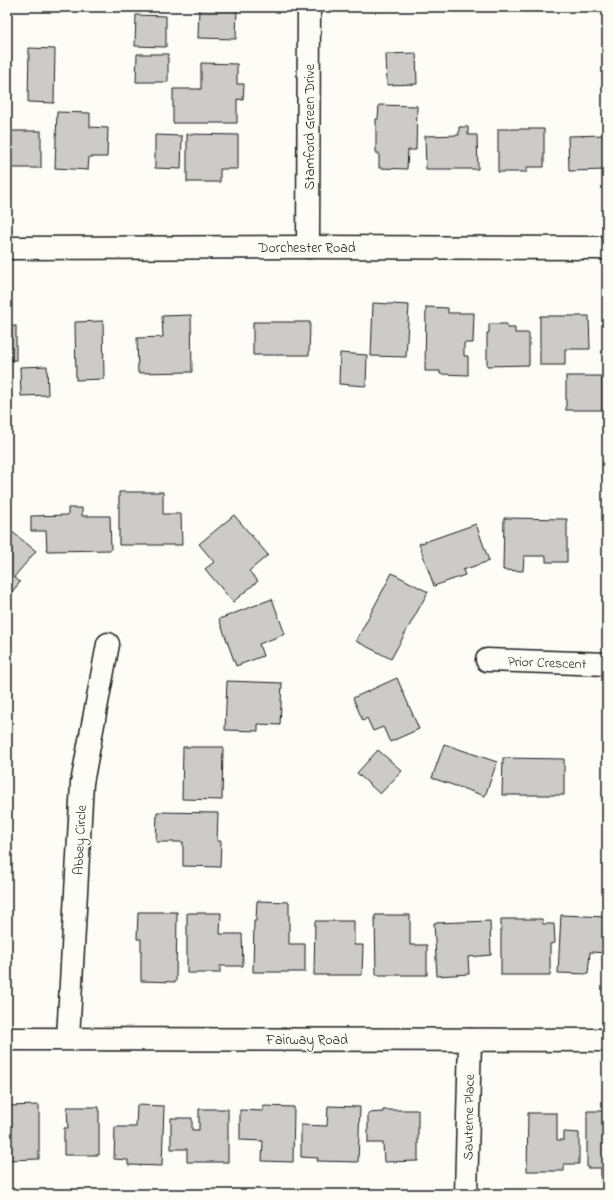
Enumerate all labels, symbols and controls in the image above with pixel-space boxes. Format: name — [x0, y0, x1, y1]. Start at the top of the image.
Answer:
street label: Stamford Green Drive — [300, 63, 321, 190]
street label: Dorchester Road — [257, 238, 356, 259]
street label: Prior Crescent — [507, 652, 587, 675]
street label: Abbey Circle — [68, 804, 94, 876]
street label: Fairway Road — [265, 1030, 348, 1052]
street label: Sauterne Place — [458, 1073, 481, 1160]

